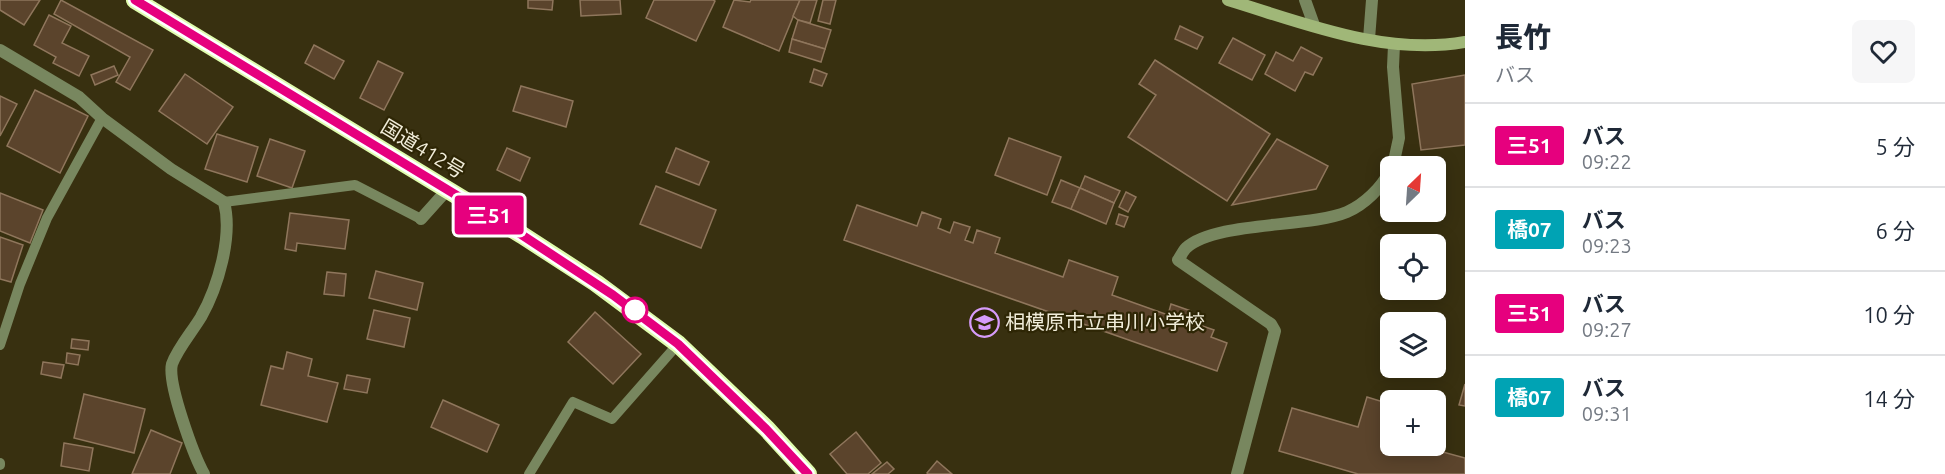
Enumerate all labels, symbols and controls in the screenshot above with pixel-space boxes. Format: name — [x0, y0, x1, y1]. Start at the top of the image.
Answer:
button: heart — [1852, 20, 1915, 83]
text: 長竹 — [1495, 21, 1551, 52]
text: バス — [1495, 63, 1535, 86]
street label: 国道412号 — [377, 115, 469, 183]
text: バス — [1582, 123, 1626, 148]
text: 三51 — [1507, 133, 1552, 157]
text: 5 分 — [1876, 134, 1915, 159]
text: 09:22 — [1582, 150, 1632, 173]
north arrow — [1380, 156, 1446, 222]
map controls — [1380, 156, 1446, 456]
line badge: 三51 — [454, 196, 524, 234]
text: 三51 — [467, 203, 511, 227]
text: バス — [1582, 207, 1626, 232]
text: 橋07 — [1507, 217, 1552, 241]
text: 6 分 — [1876, 218, 1915, 243]
button: locate — [1380, 234, 1446, 300]
text: 09:23 — [1582, 234, 1632, 257]
text: バス — [1582, 291, 1626, 316]
unlabelled marker — [622, 297, 648, 323]
text: 三51 — [1507, 301, 1552, 325]
text: 10 分 — [1863, 302, 1915, 327]
school or university icon: 相模原市立串川小学校 — [968, 306, 1000, 338]
place label: 相模原市立串川小学校 — [1005, 310, 1205, 333]
button: layers — [1380, 312, 1446, 378]
text: 09:27 — [1582, 318, 1632, 341]
text: バス — [1582, 375, 1626, 400]
text: 橋07 — [1507, 385, 1552, 409]
text: 14 分 — [1863, 386, 1915, 411]
button: + — [1380, 390, 1446, 456]
text: 09:31 — [1582, 402, 1632, 425]

